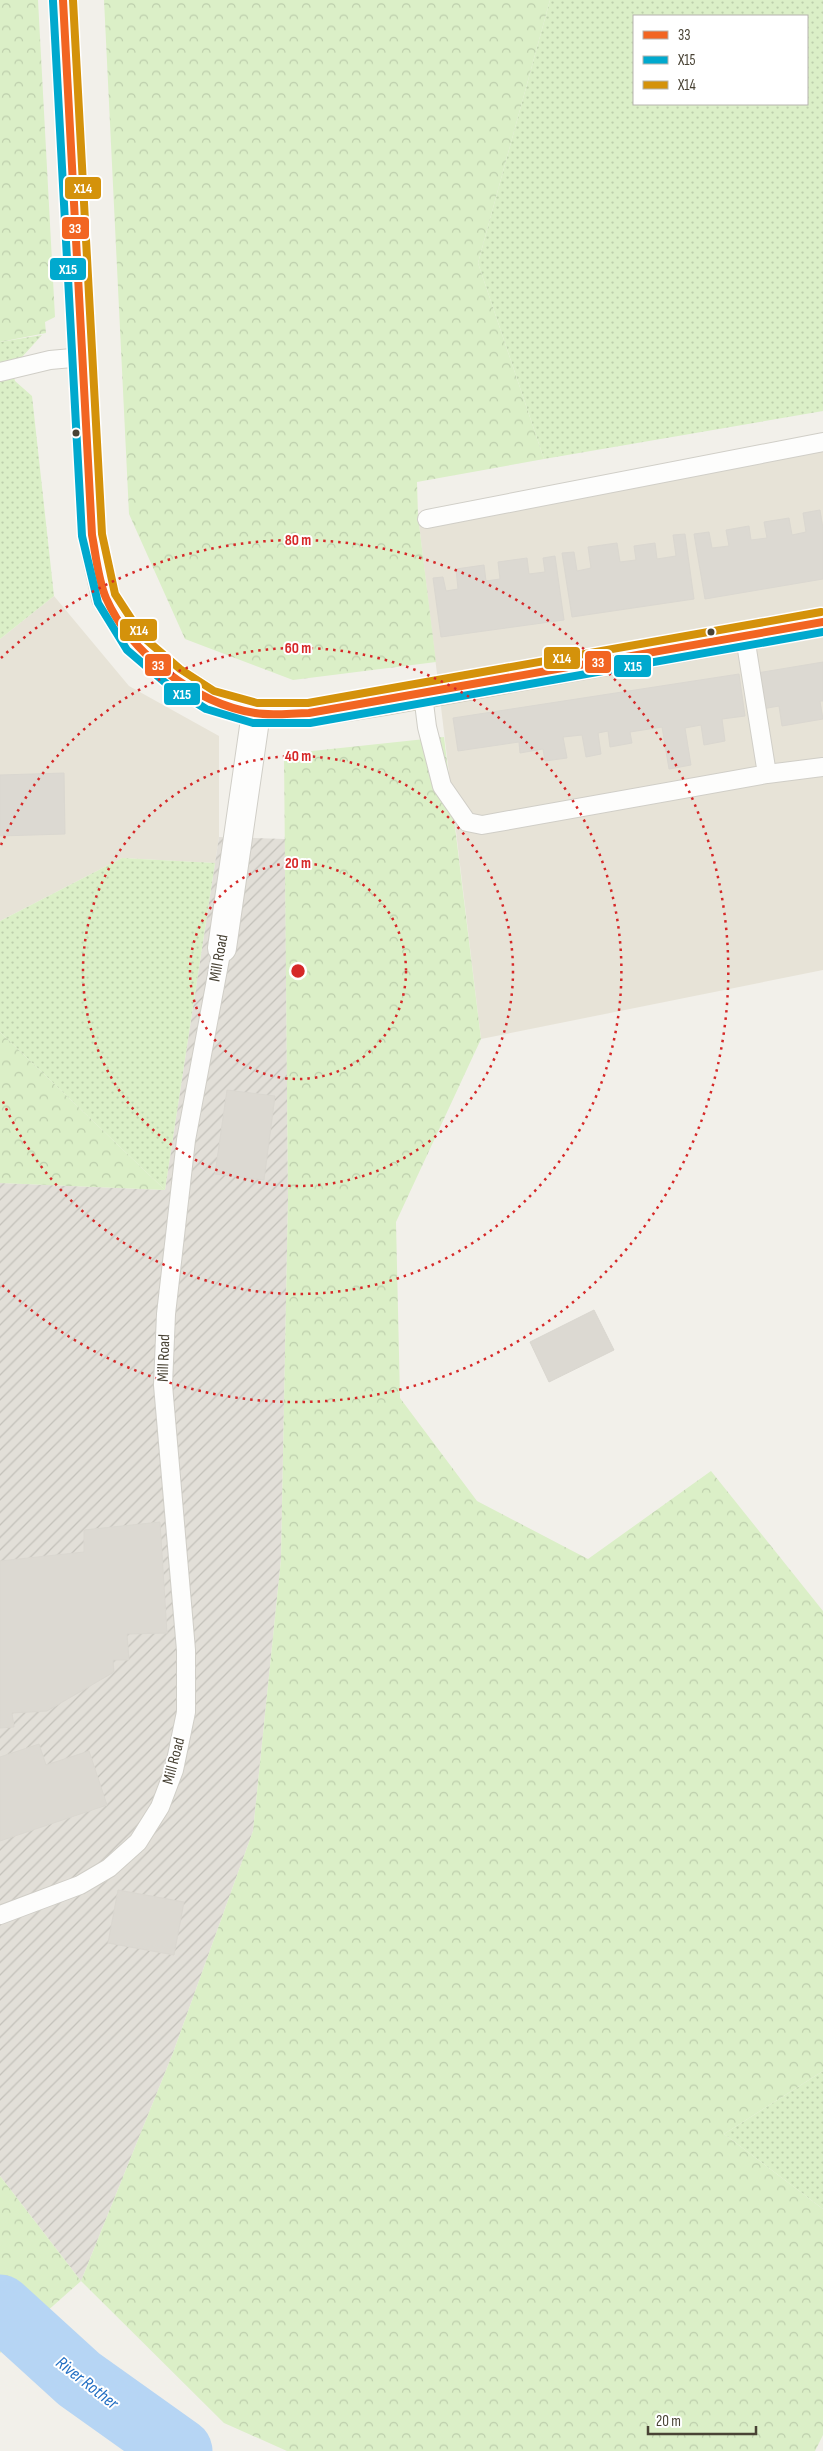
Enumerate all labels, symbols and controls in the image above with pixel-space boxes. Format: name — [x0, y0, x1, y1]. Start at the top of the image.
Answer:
legend — [633, 15, 808, 105]
text: 33 — [678, 26, 691, 45]
text: X15 — [677, 51, 696, 70]
text: X14 — [677, 76, 696, 95]
line badge: X14 — [64, 176, 102, 200]
text: X14 — [73, 180, 93, 197]
line badge: 33 — [61, 216, 90, 240]
text: 33 — [69, 220, 81, 237]
line badge: X15 — [49, 257, 87, 281]
text: X15 — [58, 261, 77, 278]
unlabelled marker — [71, 428, 81, 438]
text: 80 m — [285, 531, 311, 550]
line badge: X14 — [119, 618, 158, 642]
text: X14 — [129, 622, 149, 639]
unlabelled marker — [706, 627, 716, 637]
text: 60 m — [285, 639, 311, 658]
line badge: X14 — [543, 646, 581, 670]
text: X14 — [552, 650, 572, 667]
line badge: 33 — [584, 650, 612, 674]
line badge: 33 — [144, 653, 172, 677]
text: 33 — [592, 654, 604, 671]
line badge: X15 — [613, 654, 652, 678]
text: 33 — [152, 657, 164, 674]
text: X15 — [623, 658, 642, 675]
line badge: X15 — [163, 682, 201, 706]
text: X15 — [172, 686, 191, 703]
text: 40 m — [285, 747, 311, 766]
text: 20 m — [285, 854, 311, 873]
street label: Mill Road — [206, 933, 232, 983]
centre of rings — [289, 962, 307, 980]
street label: Mill Road — [154, 1334, 174, 1382]
street label: Mill Road — [159, 1736, 189, 1786]
water label: River Rother — [52, 2352, 123, 2414]
scale bar — [648, 2404, 756, 2436]
text: 20 m — [656, 2412, 681, 2431]

